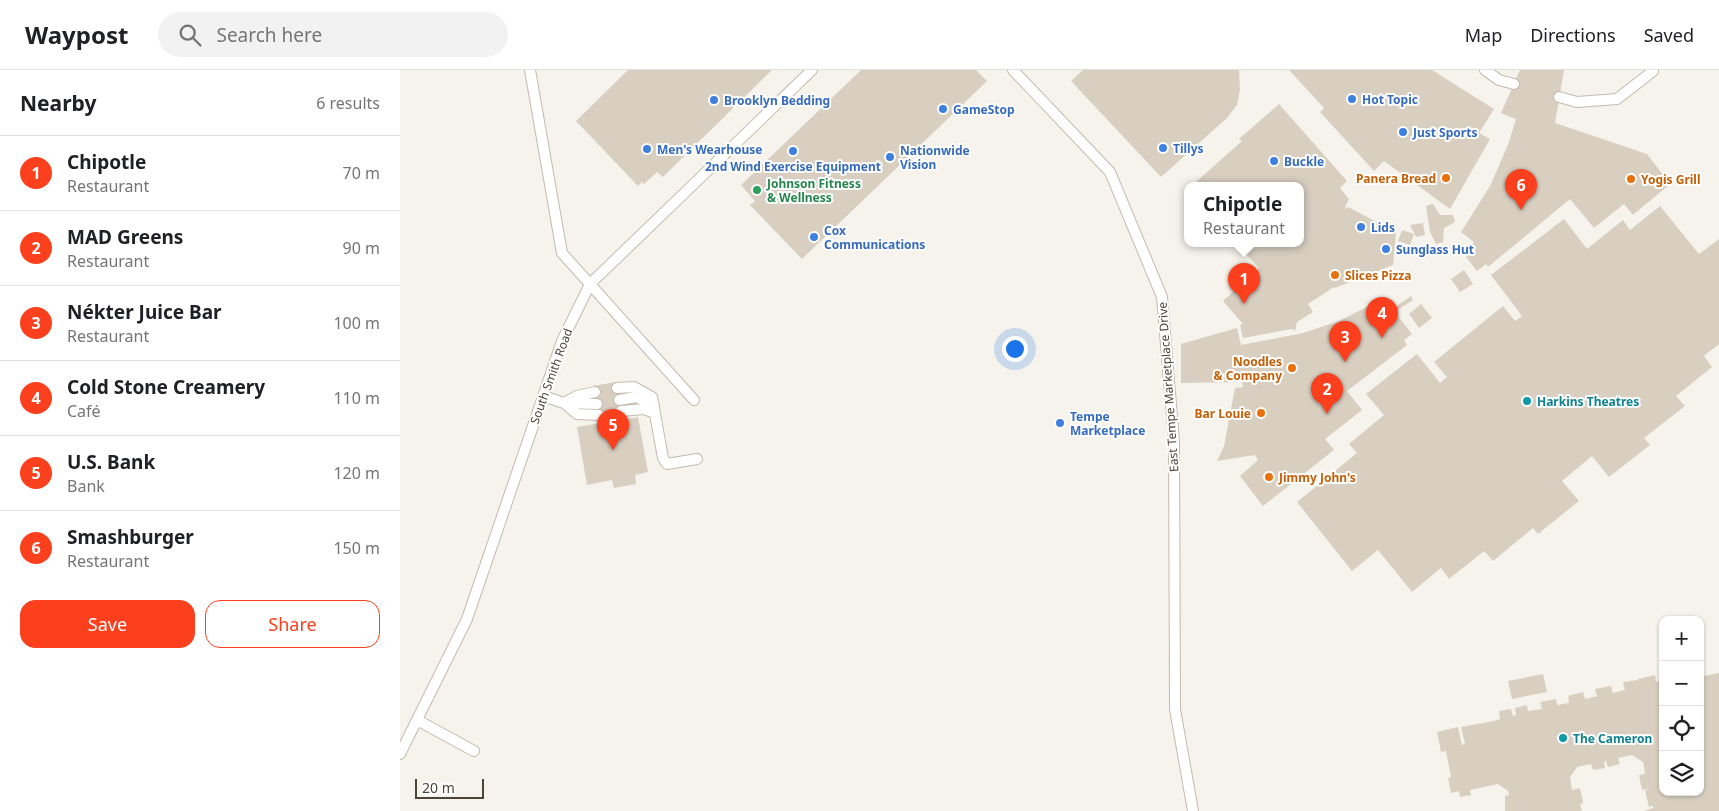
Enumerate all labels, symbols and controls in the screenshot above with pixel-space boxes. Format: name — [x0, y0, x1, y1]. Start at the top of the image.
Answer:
search box — [158, 12, 508, 57]
text: Waypost — [25, 18, 128, 51]
icon: search — [176, 21, 204, 49]
text: Search here — [216, 22, 322, 48]
text: Map — [1465, 23, 1502, 47]
text: Directions — [1530, 23, 1616, 47]
text: Saved — [1644, 23, 1694, 47]
text: Nearby — [20, 89, 96, 117]
place label: Hot Topic — [1362, 91, 1418, 108]
text: 6 results — [316, 92, 380, 114]
place label: Brooklyn Bedding — [724, 92, 830, 109]
marker: Hot Topic — [1346, 93, 1358, 105]
marker: Brooklyn Bedding — [708, 94, 720, 106]
place label: GameStop — [953, 101, 1015, 118]
marker: GameStop — [937, 103, 949, 115]
place label: Just Sports — [1412, 124, 1477, 141]
marker: Just Sports — [1397, 126, 1409, 138]
place label: Tillys — [1173, 140, 1204, 157]
place label: Men's Wearhouse — [657, 141, 763, 158]
place label: Nationwide Vision — [900, 142, 970, 173]
marker: Tillys — [1157, 142, 1169, 154]
marker: Men's Wearhouse — [641, 143, 653, 155]
marker: 2nd Wind Exercise Equipment — [787, 145, 799, 157]
text: Chipotle — [67, 149, 146, 175]
marker: Nationwide Vision — [884, 151, 896, 163]
place label: Buckle — [1284, 153, 1324, 170]
marker: Buckle — [1268, 155, 1280, 167]
place label: 2nd Wind Exercise Equipment — [705, 158, 881, 175]
text: 1 — [31, 162, 41, 184]
text: 70 m — [343, 162, 380, 184]
pin: 6 — [1505, 169, 1537, 210]
place label: Panera Bread — [1356, 170, 1436, 187]
place label: Yogis Grill — [1641, 171, 1701, 188]
marker: Panera Bread — [1440, 172, 1452, 184]
marker: Yogis Grill — [1625, 173, 1637, 185]
text: Restaurant — [67, 175, 149, 197]
place label: Johnson Fitness & Wellness — [766, 175, 861, 206]
popup — [1184, 182, 1304, 247]
marker: Johnson Fitness & Wellness — [751, 184, 763, 196]
text: Chipotle — [1203, 191, 1282, 217]
text: Restaurant — [1203, 217, 1285, 239]
place label: Lids — [1371, 219, 1395, 236]
marker: Lids — [1355, 221, 1367, 233]
place label: Cox Communications — [824, 222, 925, 253]
text: MAD Greens — [67, 224, 183, 250]
marker: Cox Communications — [808, 231, 820, 243]
text: 2 — [31, 237, 41, 259]
text: 90 m — [343, 237, 380, 259]
place label: Sunglass Hut — [1396, 241, 1474, 258]
marker: Sunglass Hut — [1380, 243, 1392, 255]
text: Restaurant — [67, 250, 149, 272]
pin: 1 — [1228, 263, 1260, 304]
place label: Slices Pizza — [1345, 267, 1411, 284]
marker: Slices Pizza — [1329, 269, 1341, 281]
pin: 4 — [1366, 297, 1398, 338]
text: Nékter Juice Bar — [67, 299, 222, 325]
street label: East Tempe Marketplace Drive — [1154, 301, 1182, 473]
text: 3 — [31, 312, 41, 334]
text: 100 m — [333, 312, 380, 334]
pin: 3 — [1329, 321, 1361, 362]
text: Restaurant — [67, 325, 149, 347]
street label: South Smith Road — [526, 326, 576, 426]
your location — [1002, 336, 1028, 362]
place label: Noodles & Company — [1214, 353, 1282, 384]
marker: Noodles & Company — [1286, 362, 1298, 374]
pin: 2 — [1311, 373, 1343, 414]
text: Cold Stone Creamery — [67, 374, 265, 400]
text: 4 — [31, 387, 41, 409]
text: 110 m — [333, 387, 380, 409]
place label: Harkins Theatres — [1537, 393, 1639, 410]
marker: Harkins Theatres — [1521, 395, 1533, 407]
text: Café — [67, 400, 101, 422]
place label: Bar Louie — [1195, 405, 1251, 422]
marker: Bar Louie — [1255, 407, 1267, 419]
place label: Tempe Marketplace — [1070, 408, 1145, 439]
pin: 5 — [597, 409, 629, 450]
marker: Tempe Marketplace — [1054, 417, 1066, 429]
text: U.S. Bank — [67, 449, 155, 475]
text: 5 — [31, 462, 41, 484]
text: 120 m — [333, 462, 380, 484]
place label: Jimmy John's — [1278, 469, 1356, 486]
marker: Jimmy John's — [1263, 471, 1275, 483]
text: Bank — [67, 475, 105, 497]
text: Smashburger — [67, 524, 194, 550]
text: 6 — [31, 537, 41, 559]
text: 150 m — [333, 537, 380, 559]
text: Restaurant — [67, 550, 149, 572]
button: Save — [20, 600, 195, 648]
button: Share — [205, 600, 380, 648]
map controls — [1659, 616, 1704, 796]
button: + — [1659, 616, 1704, 661]
button: − — [1659, 661, 1704, 706]
button: locate — [1659, 706, 1704, 751]
place label: The Cameron — [1573, 730, 1652, 747]
marker: The Cameron — [1557, 732, 1569, 744]
button: layers — [1659, 751, 1704, 796]
scale bar — [415, 776, 484, 799]
text: 20 m — [422, 778, 455, 797]

